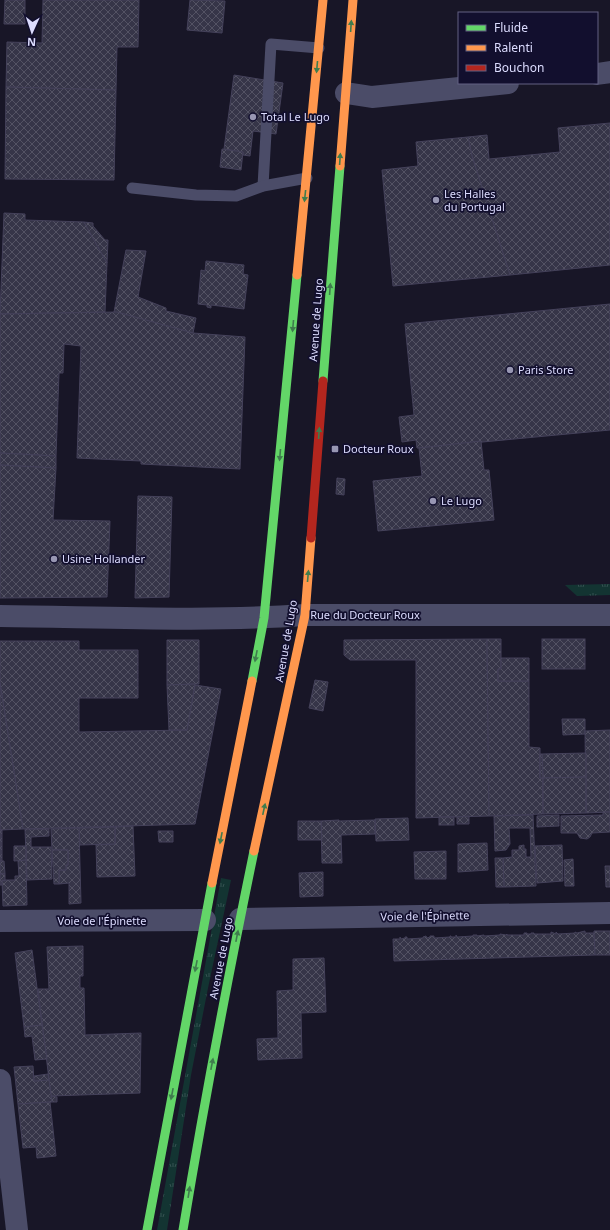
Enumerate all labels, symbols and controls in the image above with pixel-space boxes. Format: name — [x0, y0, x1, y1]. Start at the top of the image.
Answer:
north arrow — [12, 12, 52, 52]
legend — [458, 12, 598, 84]
text: Fluide — [494, 19, 528, 36]
one-way arrow — [347, 20, 354, 32]
text: N — [27, 35, 36, 50]
text: Ralenti — [494, 39, 533, 56]
text: Bouchon — [494, 59, 544, 76]
one-way arrow — [314, 61, 320, 73]
place label: Total Le Lugo — [261, 109, 330, 124]
marker: Total Le Lugo — [248, 112, 258, 122]
one-way arrow — [337, 153, 344, 165]
place label: Les Halles du Portugal — [444, 186, 505, 214]
one-way arrow — [302, 190, 308, 202]
marker: Les Halles du Portugal — [431, 195, 441, 205]
street label: Avenue de Lugo — [305, 278, 326, 362]
one-way arrow — [327, 283, 334, 295]
one-way arrow — [289, 320, 296, 332]
place label: Paris Store — [518, 362, 574, 377]
marker: Paris Store — [505, 365, 515, 375]
one-way arrow — [316, 427, 323, 439]
place label: Docteur Roux — [343, 441, 414, 456]
marker: Docteur Roux — [330, 444, 340, 454]
one-way arrow — [277, 449, 284, 461]
place label: Le Lugo — [441, 493, 482, 508]
marker: Le Lugo — [428, 496, 438, 506]
place label: Usine Hollander — [62, 551, 145, 566]
marker: Usine Hollander — [49, 554, 59, 564]
one-way arrow — [305, 570, 312, 582]
street label: Avenue de Lugo — [271, 598, 300, 683]
street label: Rue du Docteur Roux — [310, 607, 420, 622]
one-way arrow — [253, 650, 259, 662]
one-way arrow — [261, 803, 267, 815]
one-way arrow — [217, 832, 223, 845]
street label: Voie de l'Épinette — [380, 907, 470, 924]
street label: Voie de l'Épinette — [58, 913, 146, 928]
street label: Avenue de Lugo — [205, 915, 236, 1000]
one-way arrow — [234, 930, 240, 942]
one-way arrow — [193, 960, 199, 972]
one-way arrow — [210, 1058, 216, 1070]
one-way arrow — [169, 1088, 175, 1100]
one-way arrow — [186, 1185, 192, 1198]

